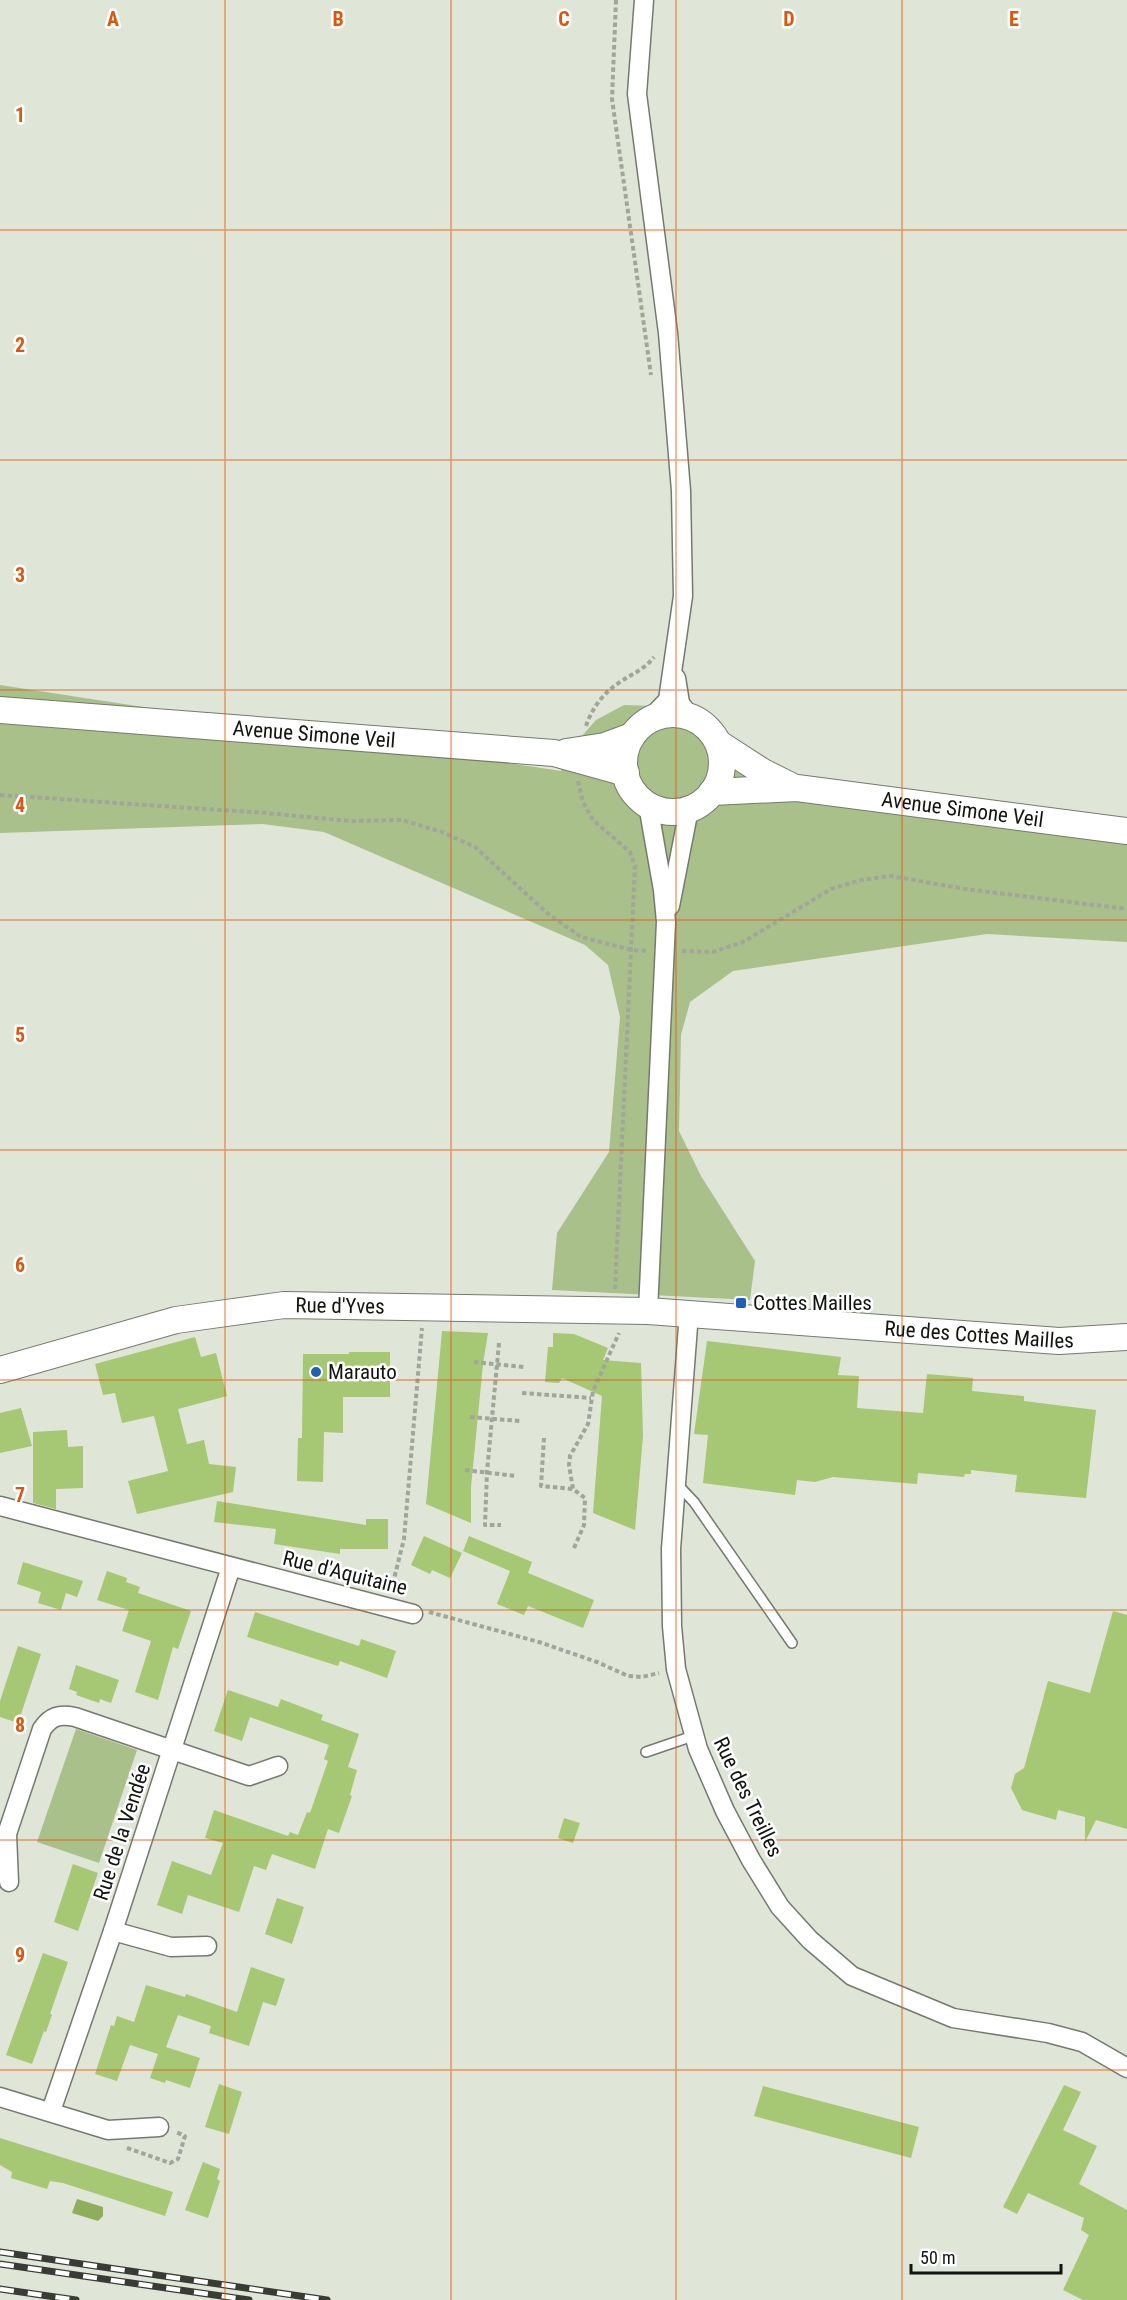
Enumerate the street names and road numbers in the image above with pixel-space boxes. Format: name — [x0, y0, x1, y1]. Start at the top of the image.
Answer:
street label: Avenue Simone Veil — [232, 716, 396, 753]
street label: Avenue Simone Veil — [880, 787, 1045, 832]
street label: Rue d'Yves — [295, 1293, 385, 1319]
street label: Rue des Cottes Mailles — [884, 1316, 1074, 1353]
street label: Rue d'Aquitaine — [280, 1546, 410, 1600]
street label: Rue des Treilles — [709, 1733, 787, 1861]
street label: Rue de la Vendée — [89, 1761, 155, 1903]

